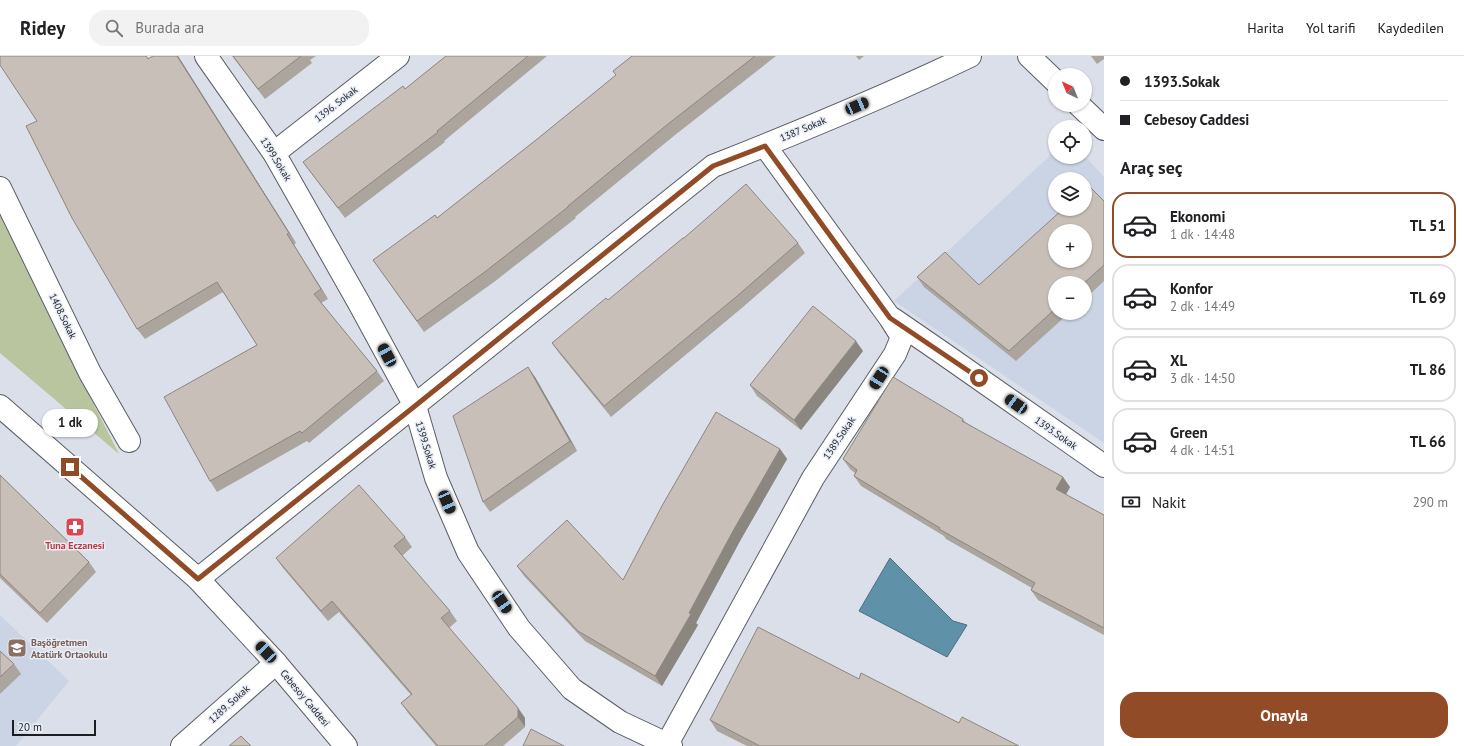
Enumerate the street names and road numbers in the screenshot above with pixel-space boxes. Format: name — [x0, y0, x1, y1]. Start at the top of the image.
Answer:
street label: 1396. Sokak — [312, 83, 360, 125]
street label: 1387 Sokak — [778, 113, 828, 145]
street label: 1399.Sokak — [257, 135, 295, 183]
street label: 1408.Sokak — [46, 291, 80, 341]
street label: 1389.Sokak — [820, 414, 858, 462]
street label: 1393.Sokak — [1032, 414, 1080, 453]
street label: 1399.Sokak — [413, 420, 439, 471]
street label: Cebesoy Caddesi — [277, 667, 333, 729]
street label: 1289. Sokak — [206, 682, 252, 726]

